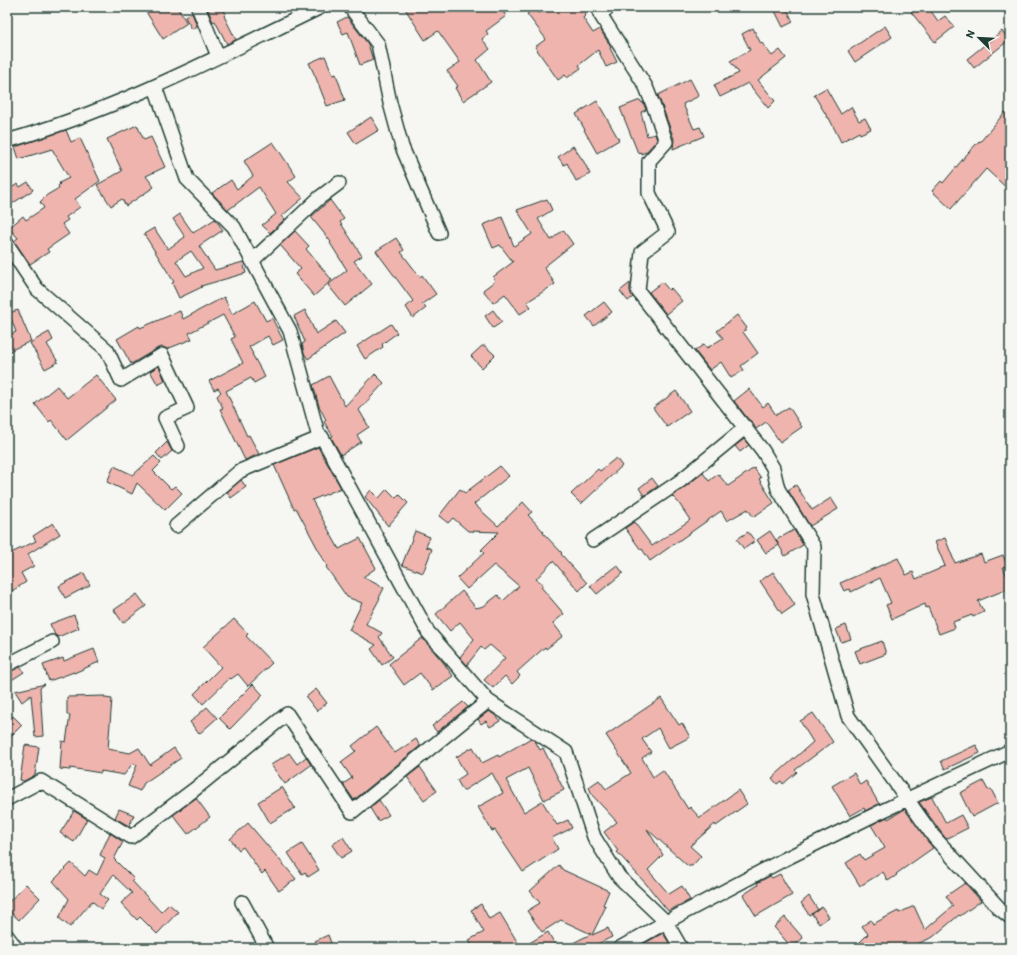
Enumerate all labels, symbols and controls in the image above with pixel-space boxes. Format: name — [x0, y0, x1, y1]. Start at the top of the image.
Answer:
north arrow — [959, 18, 999, 58]
text: N — [963, 28, 978, 40]

